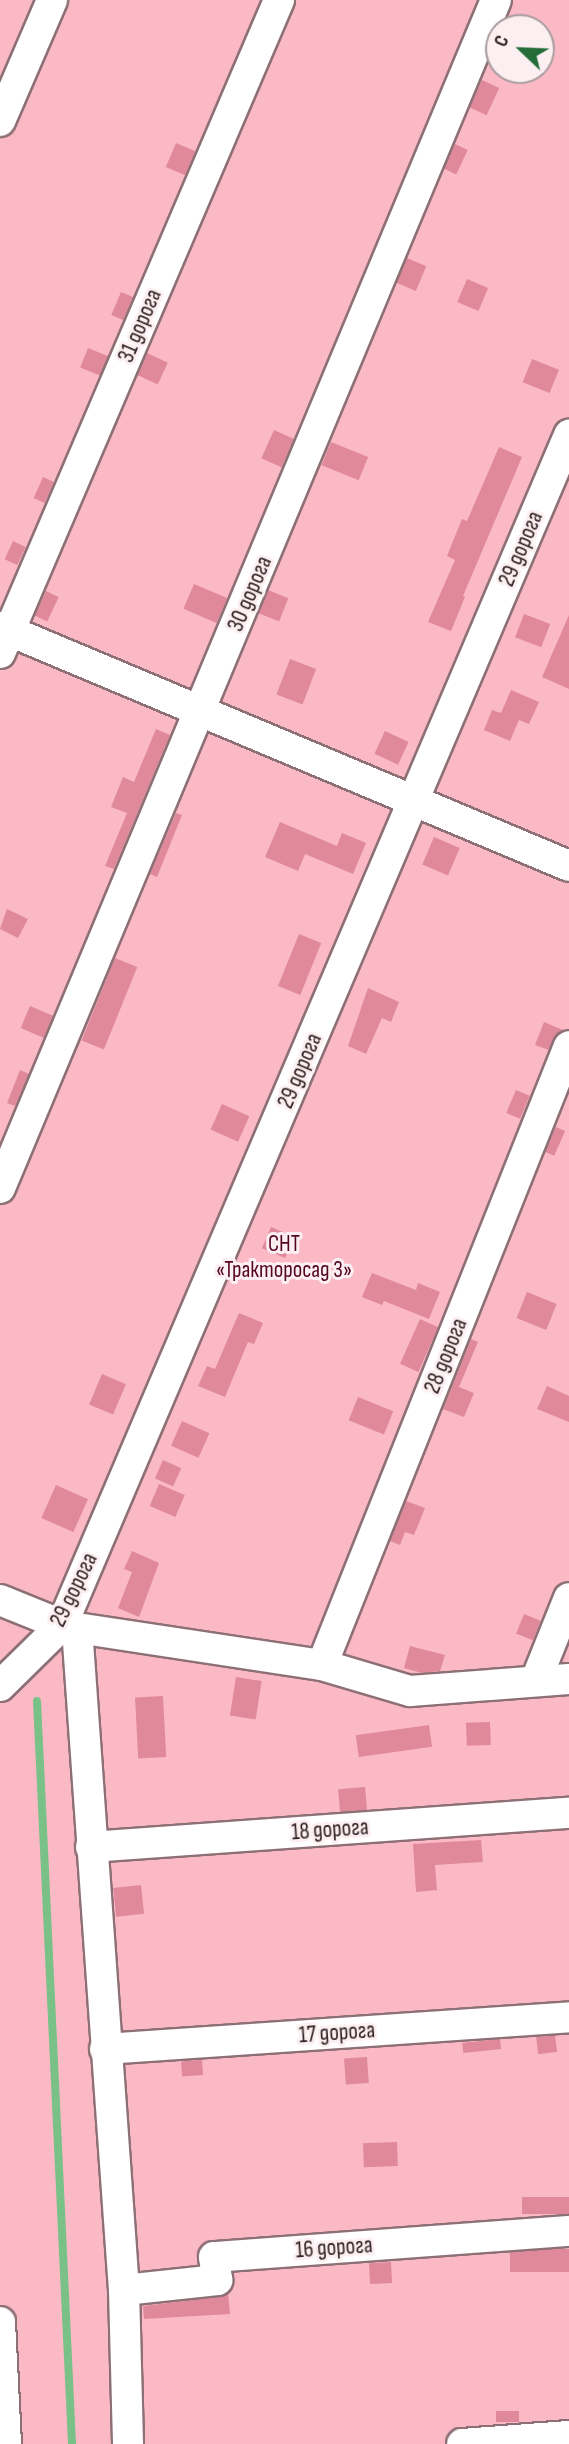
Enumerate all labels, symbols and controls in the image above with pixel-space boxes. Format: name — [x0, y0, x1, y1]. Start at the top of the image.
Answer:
north arrow — [485, 14, 555, 84]
text: С — [490, 32, 515, 50]
street label: 31 дорога — [112, 285, 168, 367]
street label: 29 дорога — [493, 507, 549, 591]
street label: 30 дорога — [222, 552, 278, 636]
street label: 29 дорога — [272, 1029, 328, 1113]
park label: СНТ «Тракторосад 3» — [216, 1230, 352, 1284]
street label: 28 дорога — [418, 1314, 474, 1398]
street label: 29 дорога — [44, 1549, 104, 1631]
street label: 18 дорога — [291, 1814, 369, 1846]
street label: 17 дорога — [298, 2017, 376, 2049]
street label: 16 дорога — [295, 2232, 373, 2264]

